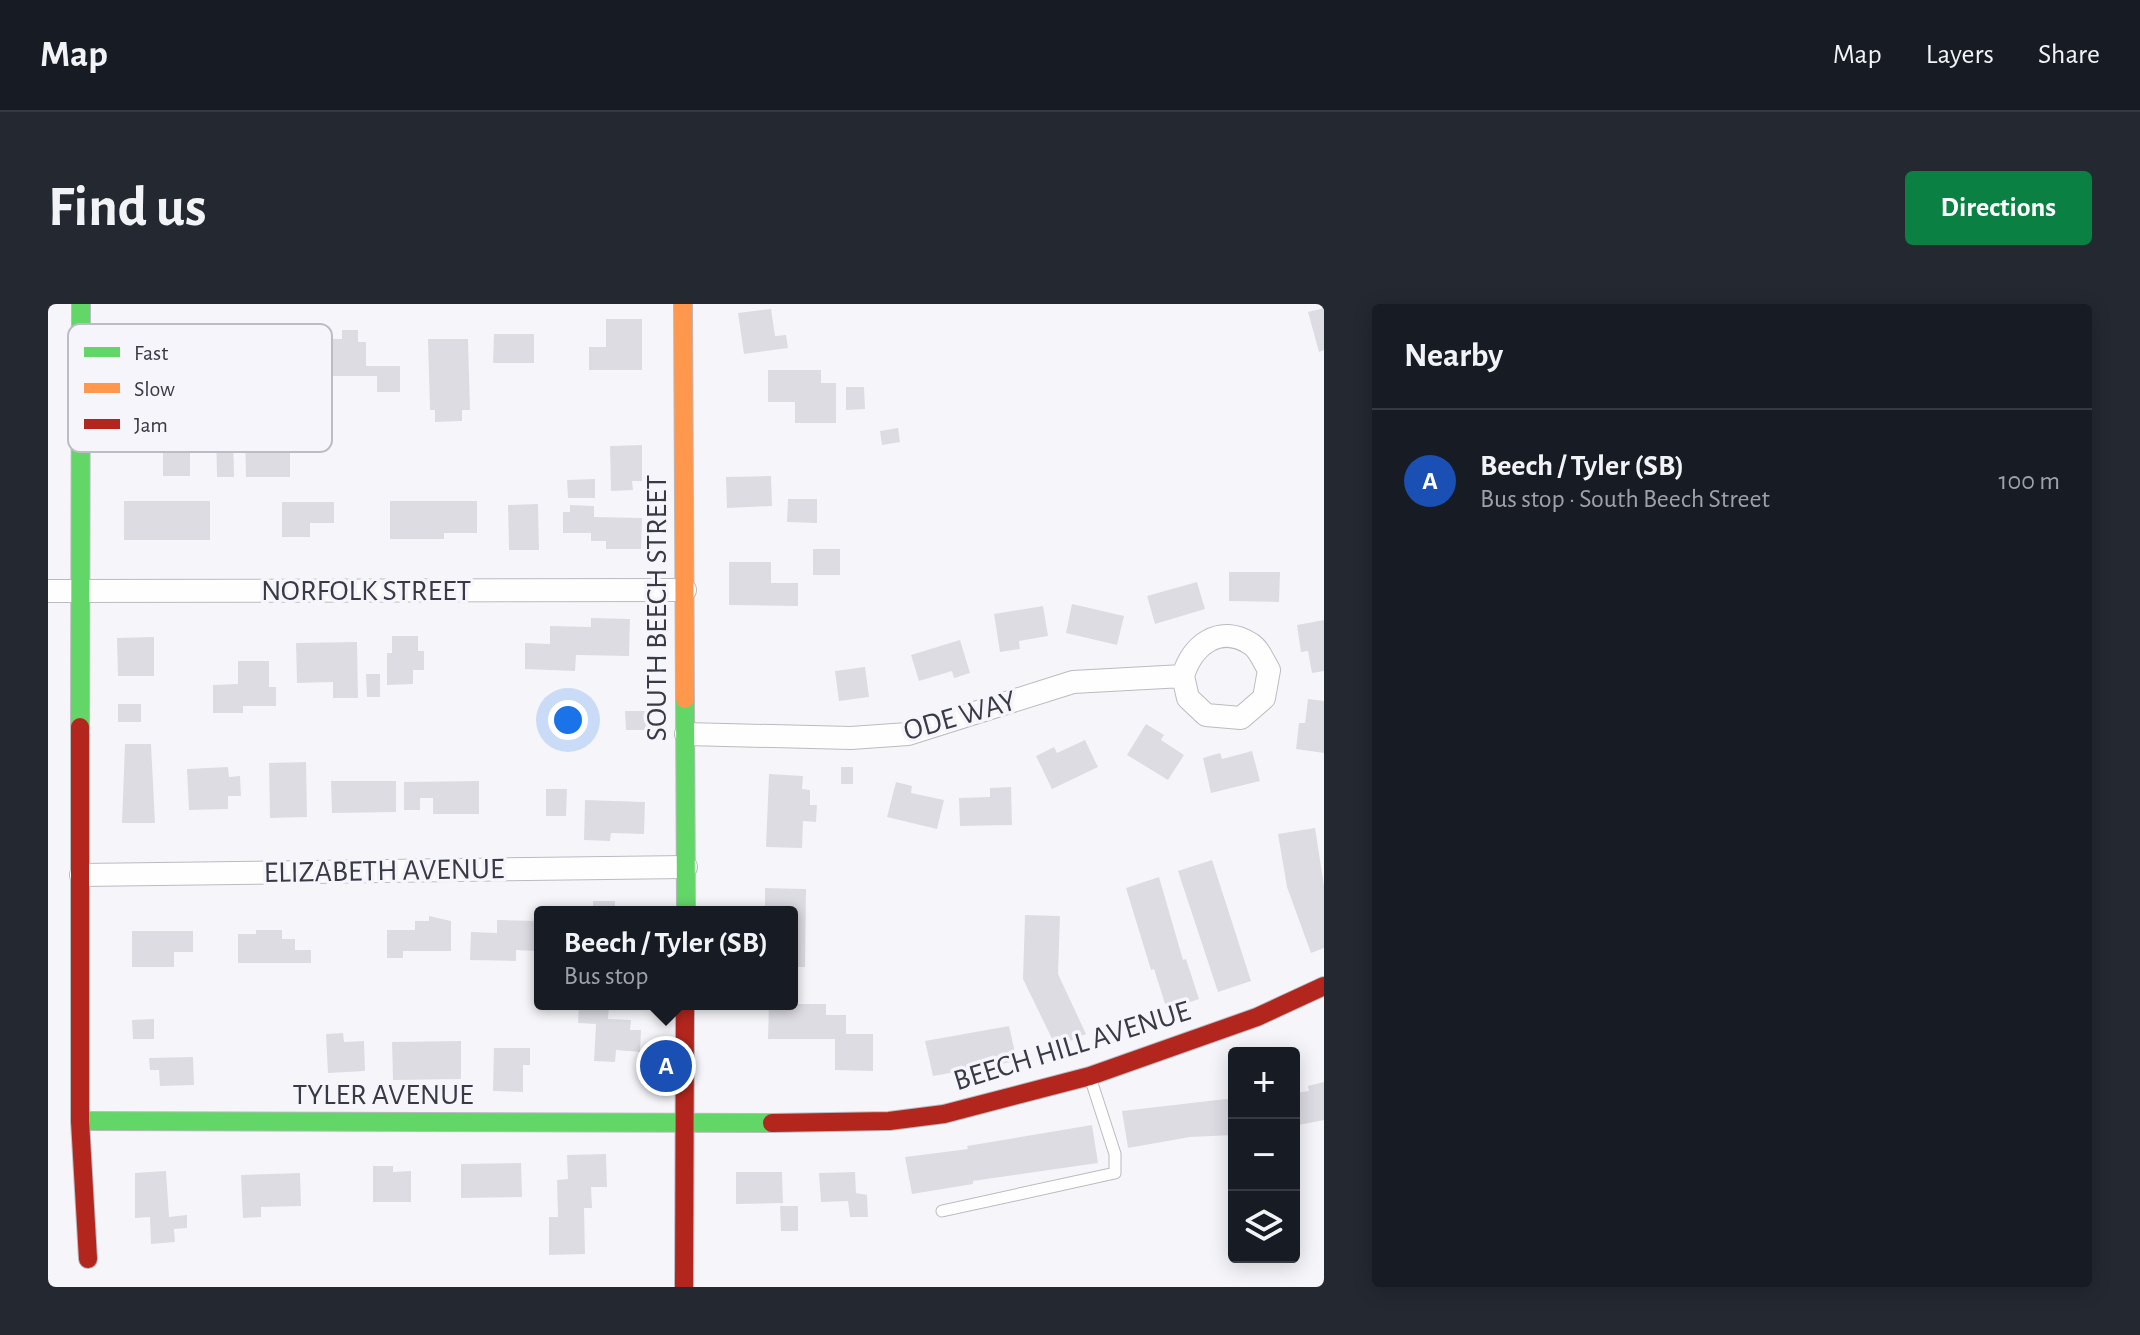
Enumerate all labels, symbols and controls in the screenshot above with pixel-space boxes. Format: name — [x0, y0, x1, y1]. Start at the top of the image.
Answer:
text: Map — [40, 36, 108, 74]
text: Map — [1833, 41, 1882, 69]
text: Layers — [1926, 41, 1994, 69]
text: Share — [2038, 41, 2100, 69]
button: Directions — [1905, 171, 2092, 245]
text: Find us — [48, 180, 206, 236]
legend — [68, 324, 332, 452]
text: Nearby — [1404, 339, 1503, 373]
text: Fast — [134, 342, 168, 364]
text: Slow — [134, 378, 175, 400]
text: Jam — [134, 414, 168, 436]
text: Beech / Tyler (SB) — [1480, 451, 1684, 481]
text: A — [1422, 468, 1438, 494]
text: 100 m — [1999, 468, 2060, 494]
street label: SOUTH BEECH STREET — [642, 474, 672, 741]
text: Bus stop · South Beech Street — [1480, 486, 1770, 512]
street label: NORFOLK STREET — [261, 576, 471, 606]
street label: ODE WAY — [900, 686, 1020, 746]
your location — [548, 700, 588, 740]
street label: ELIZABETH AVENUE — [263, 854, 505, 888]
popup — [534, 906, 798, 1010]
text: Beech / Tyler (SB) — [564, 928, 768, 958]
text: Bus stop — [564, 963, 649, 989]
street label: BEECH HILL AVENUE — [950, 996, 1194, 1096]
pin: A — [640, 1036, 692, 1096]
map controls — [1228, 1047, 1300, 1263]
button: + — [1228, 1047, 1300, 1119]
street label: TYLER AVENUE — [293, 1080, 473, 1110]
button: − — [1228, 1119, 1300, 1191]
button: layers — [1228, 1191, 1300, 1263]

